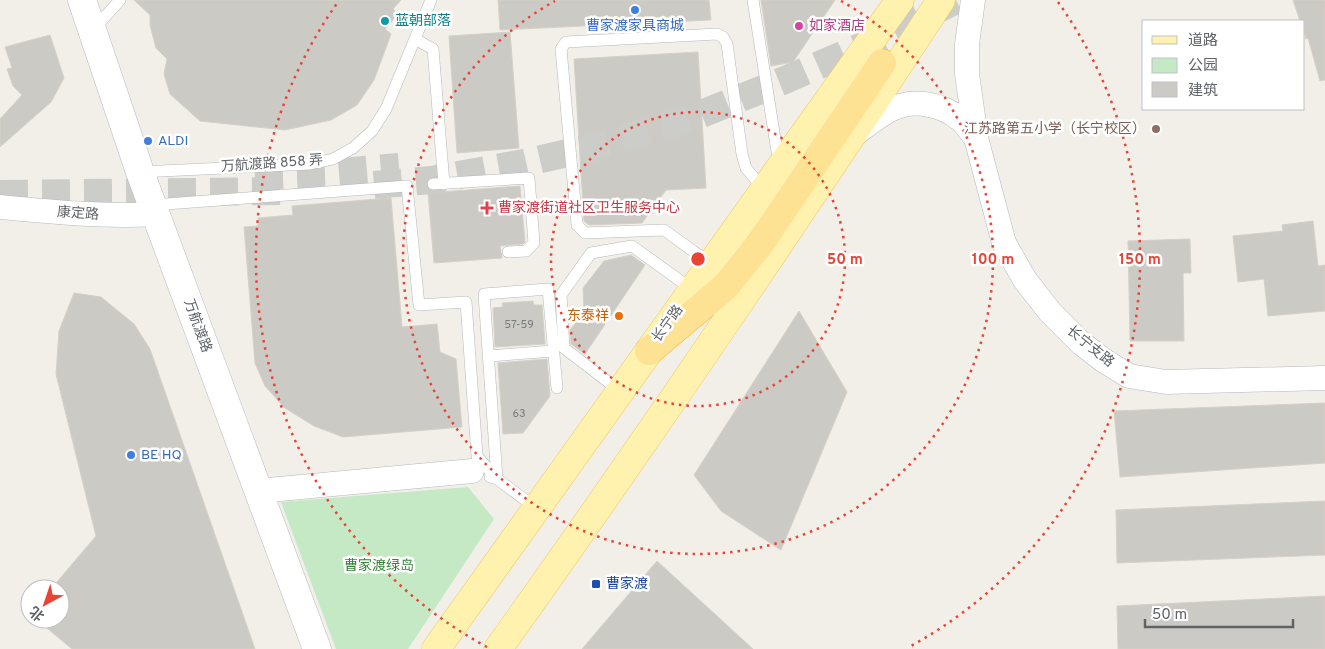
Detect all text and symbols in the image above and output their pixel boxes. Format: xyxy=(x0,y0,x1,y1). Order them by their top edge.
marker: 曹家渡家具商城 xyxy=(629,4,641,16)
place label: 蓝朝部落 xyxy=(395,13,451,30)
marker: 蓝朝部落 xyxy=(379,15,391,27)
place label: 曹家渡家具商城 xyxy=(586,17,684,35)
place label: 如家酒店 xyxy=(809,17,865,35)
marker: 如家酒店 xyxy=(793,20,805,32)
legend xyxy=(1142,20,1305,110)
text: 道路 xyxy=(1188,32,1218,51)
text: 公园 xyxy=(1188,57,1218,76)
text: 建筑 xyxy=(1188,82,1218,101)
place label: 江苏路第五小学（长宁校区） xyxy=(964,120,1146,138)
marker: 江苏路第五小学（长宁校区） xyxy=(1150,123,1162,135)
place label: ALDI xyxy=(158,133,189,150)
marker: ALDI xyxy=(142,135,154,147)
street label: 万航渡路 858 弄 xyxy=(220,152,324,176)
place label: 曹家渡街道社区卫生服务中心 xyxy=(498,199,680,217)
marker: 曹家渡街道社区卫生服务中心 xyxy=(480,201,494,215)
street label: 康定路 xyxy=(56,204,100,224)
centre of rings xyxy=(689,250,707,268)
text: 50 m xyxy=(827,251,863,270)
text: 100 m xyxy=(972,251,1014,270)
text: 150 m xyxy=(1119,251,1161,270)
street label: 万航渡路 xyxy=(179,297,215,355)
street label: 长宁路 xyxy=(648,301,687,346)
place label: 东泰祥 xyxy=(567,308,609,325)
marker: 东泰祥 xyxy=(613,310,625,322)
house number: 57-59 xyxy=(504,318,534,332)
street label: 长宁支路 xyxy=(1063,322,1118,371)
house number: 63 xyxy=(512,407,526,421)
place label: BE HQ xyxy=(141,447,182,464)
marker: BE HQ xyxy=(125,449,137,461)
park label: 曹家渡绿岛 xyxy=(344,557,414,575)
place label: 曹家渡 xyxy=(606,575,648,593)
marker: 曹家渡 xyxy=(590,578,602,590)
north arrow xyxy=(20,579,70,629)
scale bar xyxy=(1145,596,1292,628)
text: 北 xyxy=(27,602,48,624)
text: 50 m xyxy=(1152,606,1187,625)

